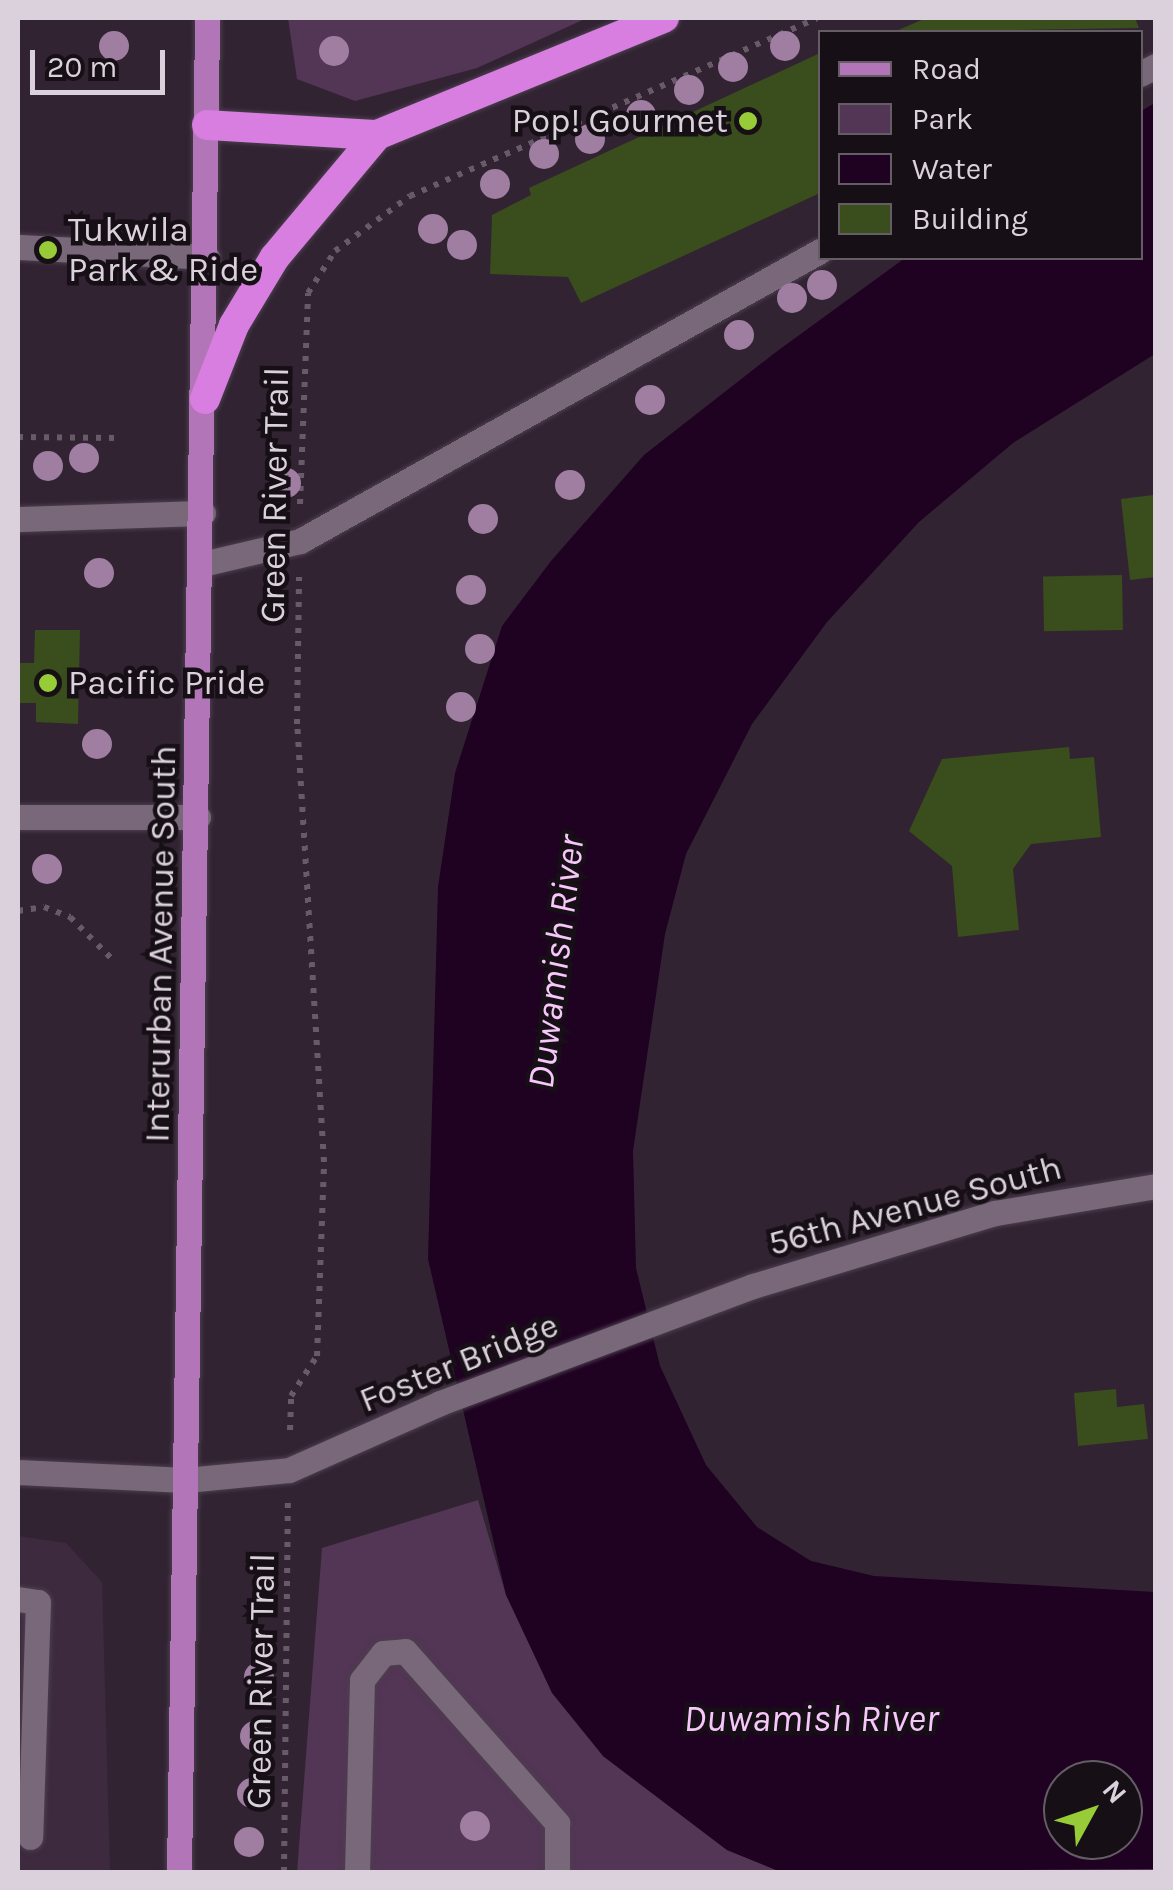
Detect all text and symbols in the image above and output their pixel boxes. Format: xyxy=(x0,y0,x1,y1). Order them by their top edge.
scale bar xyxy=(35,30,170,92)
legend xyxy=(818,30,1143,260)
text: 20 m xyxy=(47,49,117,85)
text: Road xyxy=(912,51,981,87)
place label: Pop! Gourmet xyxy=(512,100,728,142)
text: Park xyxy=(912,101,973,137)
marker: Pop! Gourmet xyxy=(737,110,759,132)
text: Water xyxy=(912,151,992,187)
text: Building xyxy=(912,201,1028,237)
place label: Tukwila Park & Ride xyxy=(68,209,258,291)
marker: Tukwila Park & Ride xyxy=(37,239,59,261)
street label: Green River Trail xyxy=(252,367,298,623)
place label: Pacific Pride xyxy=(68,662,265,704)
marker: Pacific Pride xyxy=(37,672,59,694)
street label: Interurban Avenue South xyxy=(137,745,185,1143)
water label: Duwamish River xyxy=(518,833,594,1091)
street label: 56th Avenue South xyxy=(764,1147,1066,1265)
street label: Foster Bridge xyxy=(354,1304,564,1422)
street label: Green River Trail xyxy=(238,1553,284,1809)
water label: Duwamish River xyxy=(683,1696,939,1742)
north arrow xyxy=(1043,1760,1143,1860)
text: N xyxy=(1096,1773,1134,1810)

